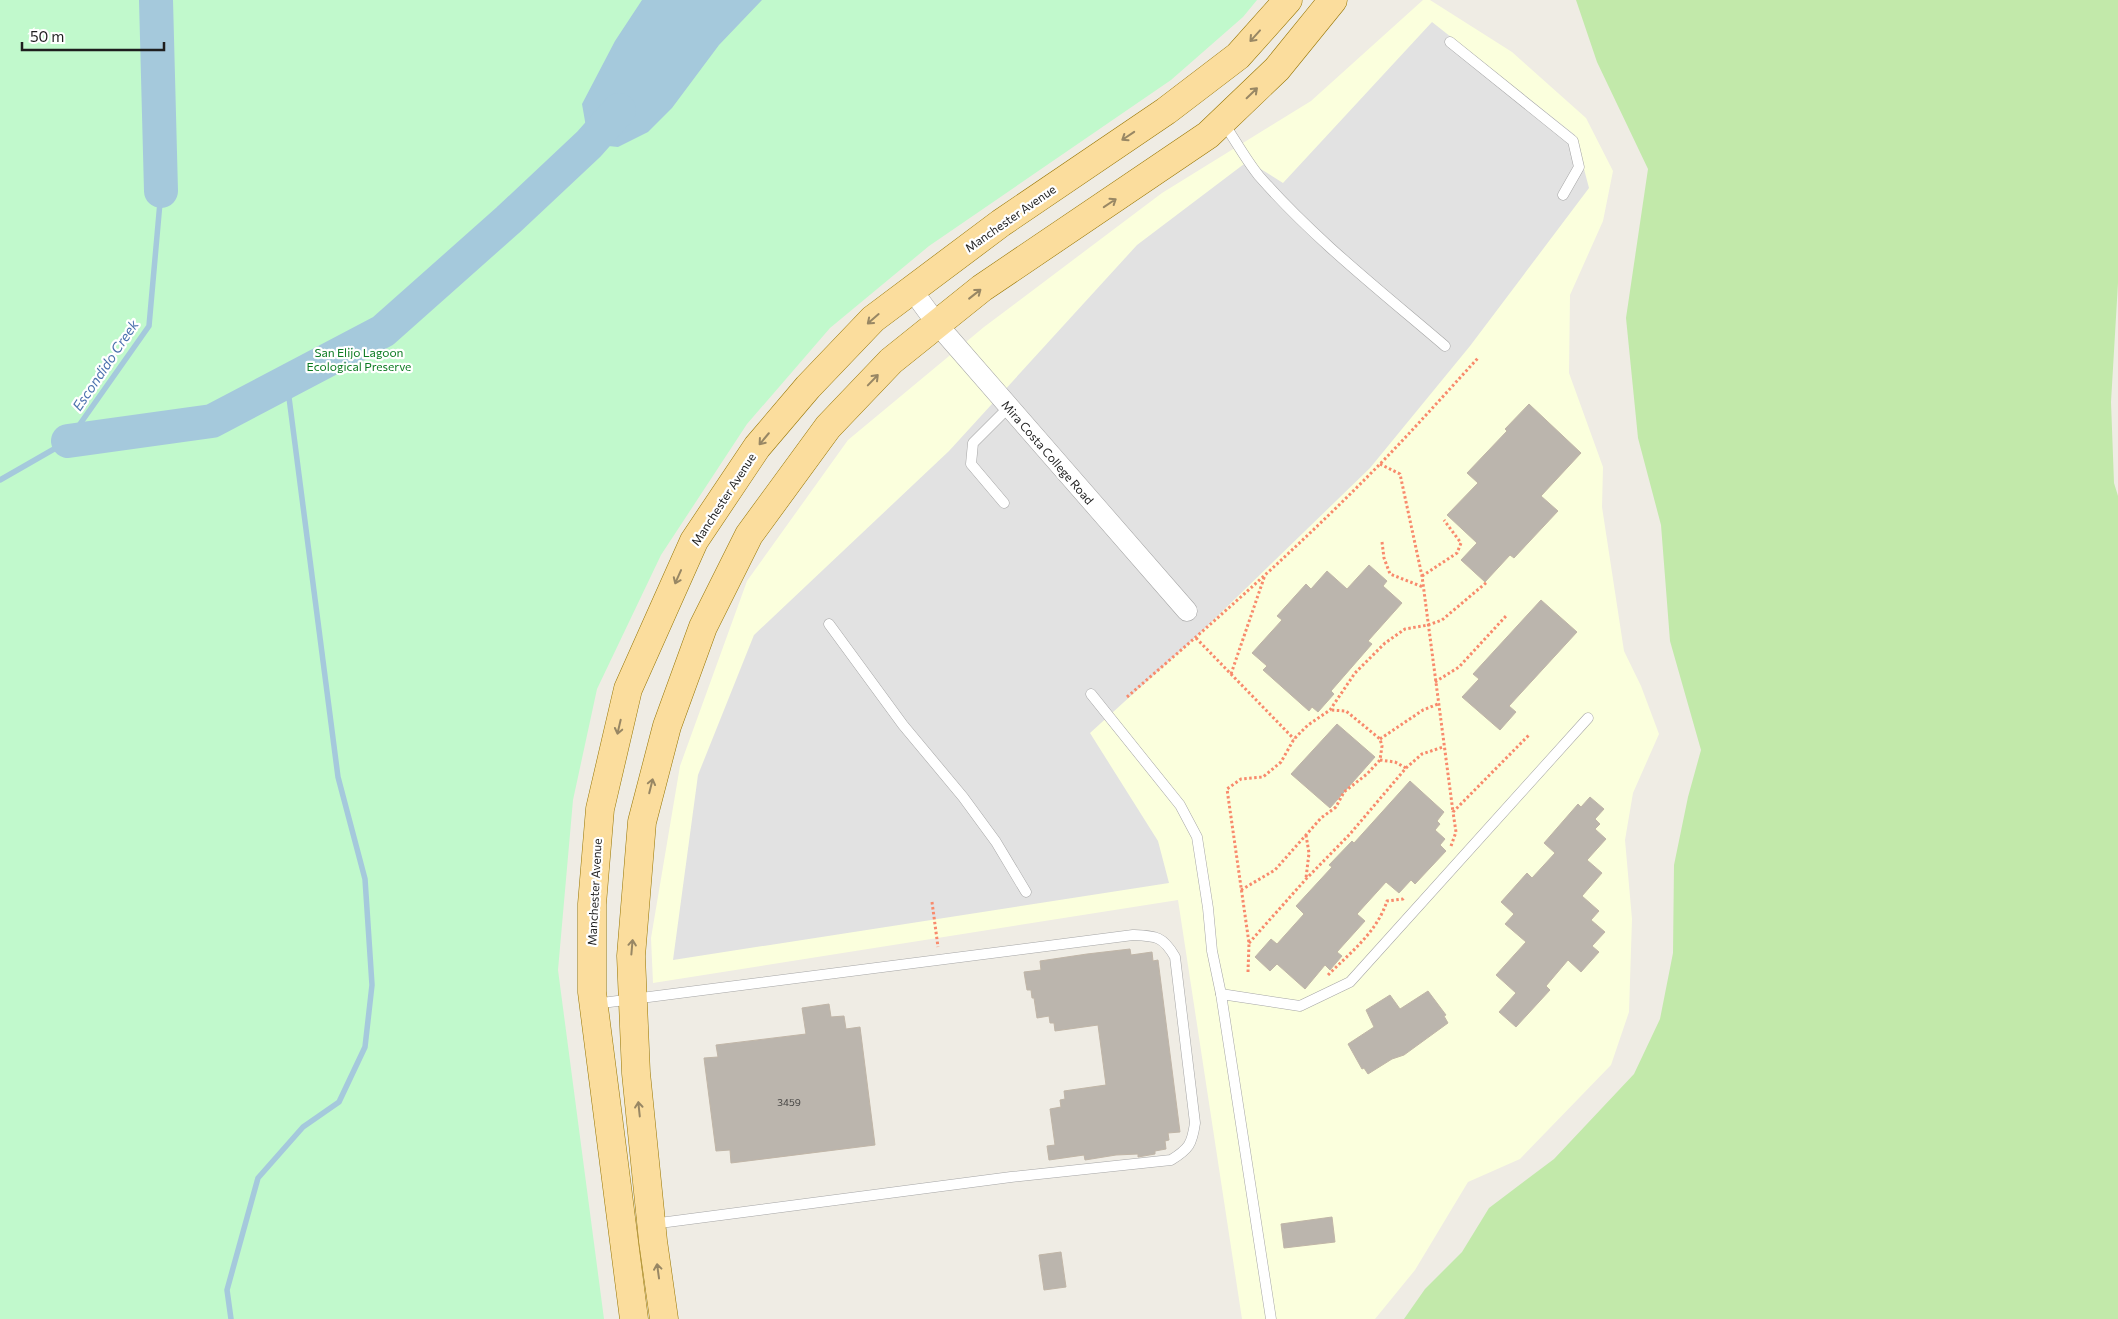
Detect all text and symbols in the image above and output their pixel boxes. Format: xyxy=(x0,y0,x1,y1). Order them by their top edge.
scale bar xyxy=(22,20,165,52)
text: 50 m xyxy=(30,27,64,45)
one-way arrow xyxy=(1250,30,1261,43)
one-way arrow xyxy=(1245,87,1258,99)
one-way arrow xyxy=(1121,131,1135,141)
street label: Manchester Avenue xyxy=(962,181,1058,255)
one-way arrow xyxy=(1102,197,1116,207)
one-way arrow xyxy=(968,289,982,299)
one-way arrow xyxy=(867,314,880,325)
water label: Escondido Creek xyxy=(68,316,142,414)
park label: San Elijo Lagoon Ecological Preserve xyxy=(307,345,411,373)
one-way arrow xyxy=(867,374,879,386)
street label: Mira Costa College Road xyxy=(999,397,1097,507)
one-way arrow xyxy=(759,433,770,446)
street label: Manchester Avenue xyxy=(688,450,758,548)
one-way arrow xyxy=(673,569,683,584)
one-way arrow xyxy=(614,719,623,735)
one-way arrow xyxy=(647,779,656,795)
street label: Manchester Avenue xyxy=(584,838,604,946)
one-way arrow xyxy=(627,939,637,955)
house number: 3459 xyxy=(777,1096,801,1108)
one-way arrow xyxy=(634,1102,644,1118)
one-way arrow xyxy=(652,1263,662,1279)

